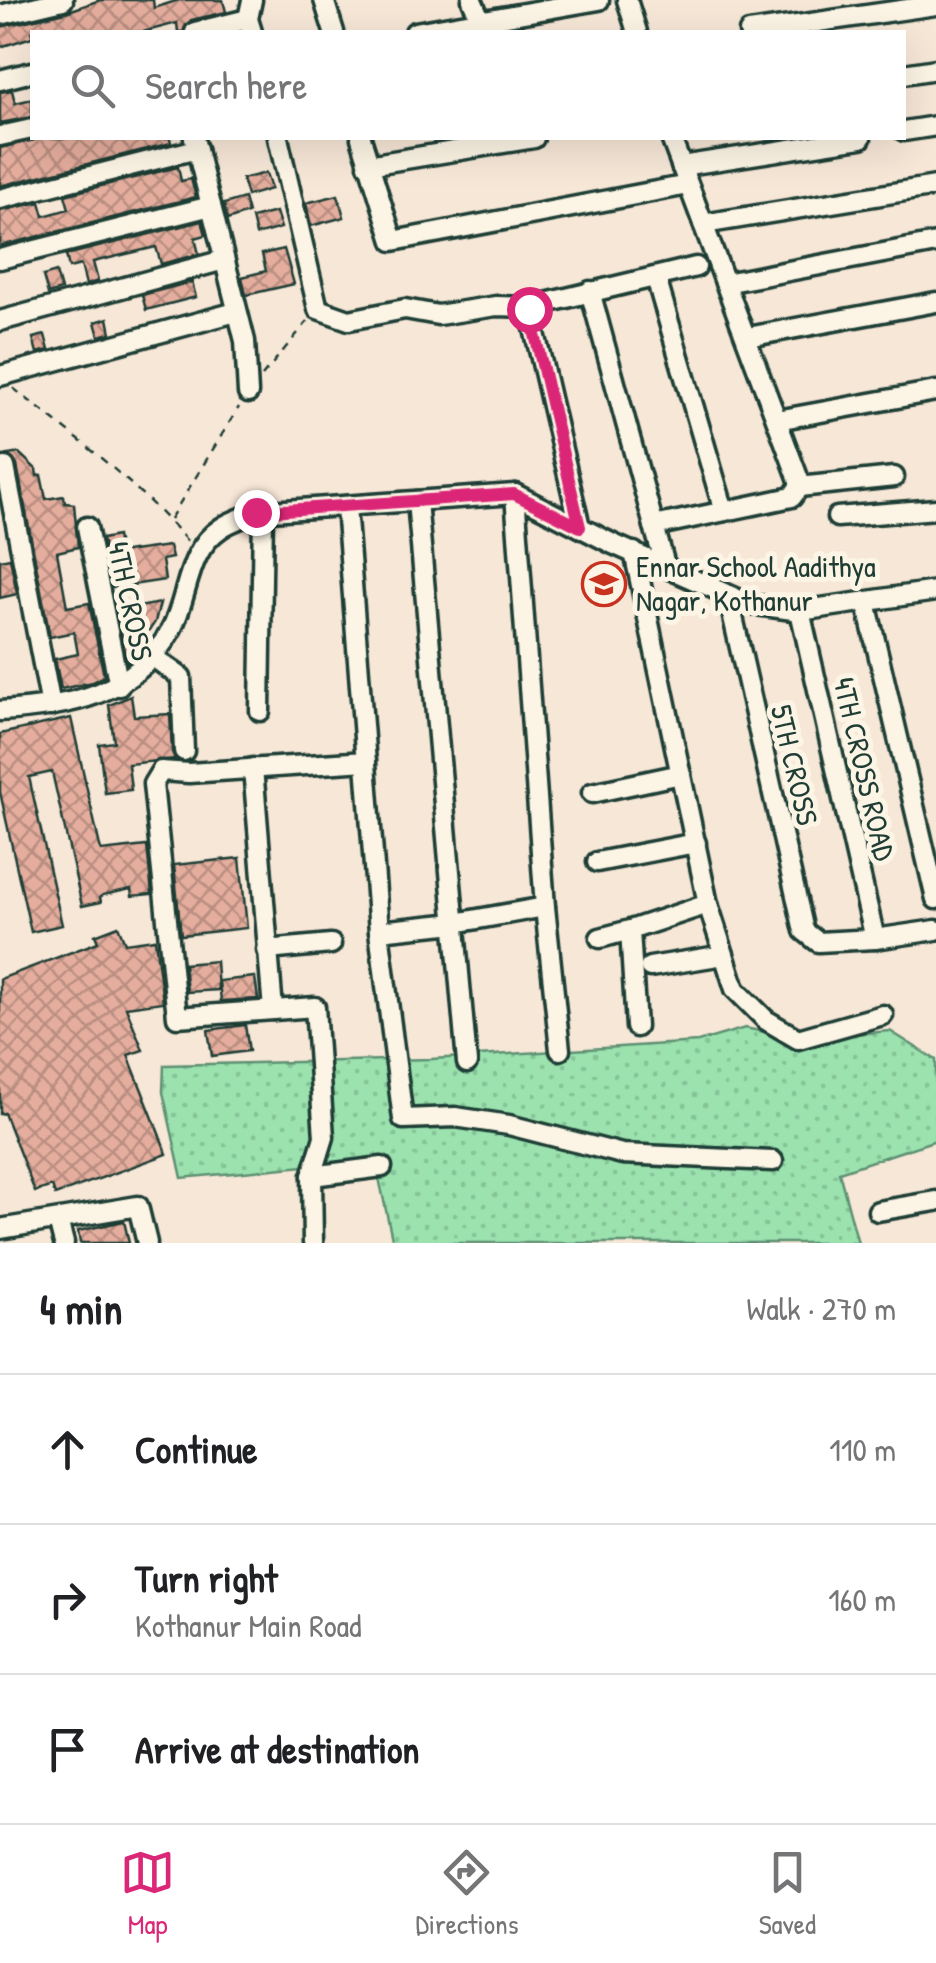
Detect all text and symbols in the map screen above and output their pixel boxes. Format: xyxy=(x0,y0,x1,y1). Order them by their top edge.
search box xyxy=(30,30,906,140)
icon: search xyxy=(65,58,120,113)
text: Search here xyxy=(145,59,307,111)
route start xyxy=(507,287,553,333)
route end xyxy=(234,490,280,536)
street label: 4TH CROSS xyxy=(99,538,163,664)
place label: Ennar School Aadithya Nagar, Kothanur xyxy=(636,546,876,620)
school or university icon: Ennar School Aadithya Nagar, Kothanur xyxy=(581,561,627,607)
street label: 4TH CROSS ROAD xyxy=(824,673,906,865)
street label: 5TH CROSS xyxy=(762,701,828,829)
text: 4 min xyxy=(40,1280,122,1337)
text: Walk · 270 m xyxy=(747,1287,896,1330)
icon: ahead xyxy=(40,1422,95,1477)
text: Continue xyxy=(135,1423,257,1475)
text: 110 m xyxy=(829,1428,896,1471)
text: Turn right xyxy=(135,1552,278,1604)
icon: right xyxy=(40,1572,95,1627)
text: 160 m xyxy=(828,1578,896,1621)
text: Kothanur Main Road xyxy=(135,1604,362,1647)
icon: arrive xyxy=(40,1722,95,1777)
text: Arrive at destination xyxy=(135,1723,419,1775)
tab: Map xyxy=(120,1845,175,1943)
tab: Directions xyxy=(415,1845,518,1943)
tab: Saved xyxy=(759,1845,816,1943)

